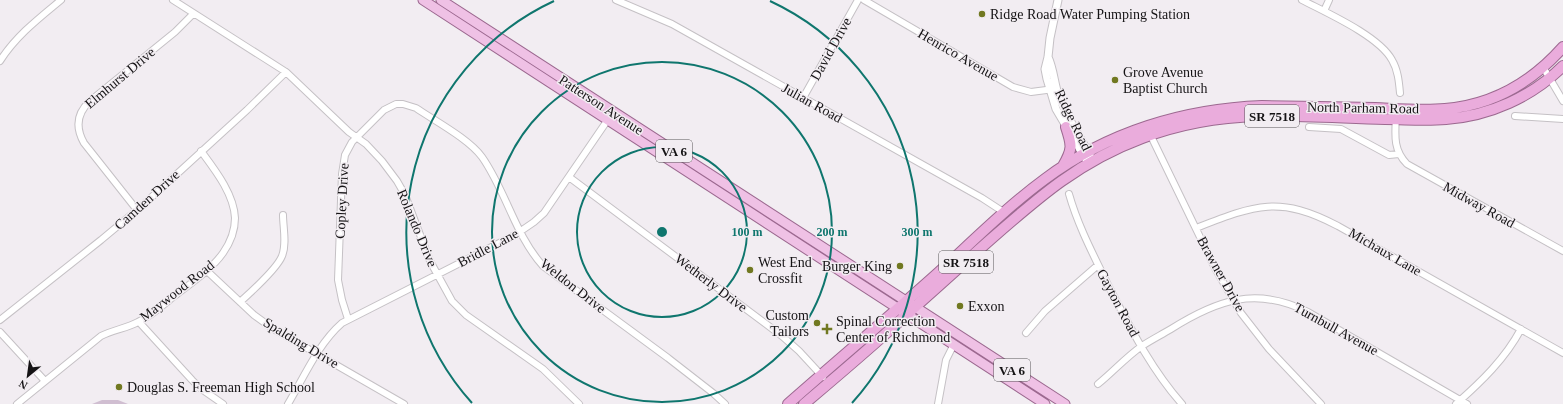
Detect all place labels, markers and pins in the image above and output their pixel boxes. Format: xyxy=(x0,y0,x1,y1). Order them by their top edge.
place label: Ridge Road Water Pumping Station xyxy=(990,7,1190,22)
marker: Ridge Road Water Pumping Station xyxy=(977,9,987,19)
place label: Grove Avenue Baptist Church xyxy=(1123,65,1207,96)
marker: Grove Avenue Baptist Church xyxy=(1110,75,1120,85)
centre of rings xyxy=(655,225,669,239)
place label: West End Crossfit xyxy=(758,255,812,286)
place label: Burger King xyxy=(822,259,892,274)
marker: Burger King xyxy=(895,261,905,271)
marker: West End Crossfit xyxy=(745,265,755,275)
place label: Exxon xyxy=(968,299,1005,314)
marker: Exxon xyxy=(955,301,965,311)
place label: Custom Tailors xyxy=(765,308,809,339)
place label: Spinal Correction Center of Richmond xyxy=(836,314,950,345)
marker: Custom Tailors xyxy=(812,318,822,328)
marker: Spinal Correction Center of Richmond xyxy=(821,323,833,335)
place label: Douglas S. Freeman High School xyxy=(127,380,315,395)
marker: Douglas S. Freeman High School xyxy=(114,382,124,392)

